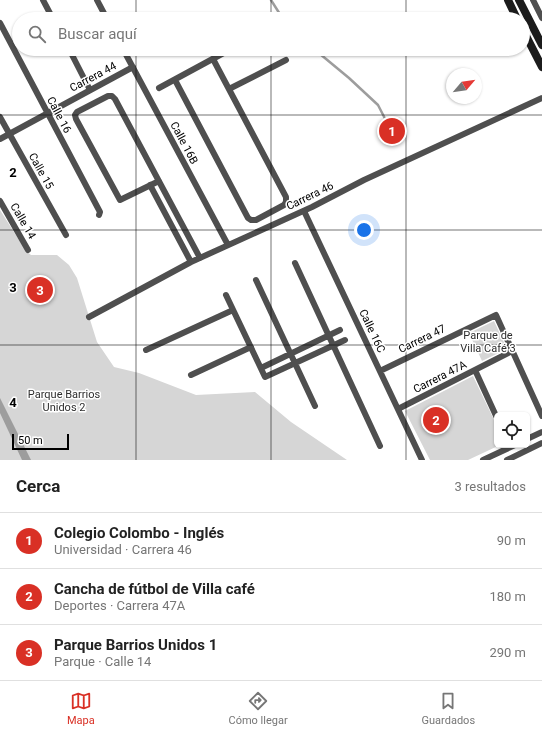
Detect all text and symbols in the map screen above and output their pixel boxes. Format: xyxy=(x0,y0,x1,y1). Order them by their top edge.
search box xyxy=(12,12,530,56)
icon: search xyxy=(26,23,48,45)
text: Buscar aquí xyxy=(58,25,137,43)
street label: Carrera 44 xyxy=(67,59,119,95)
north arrow xyxy=(446,68,482,104)
street label: Calle 16 xyxy=(44,95,74,135)
pin: 1 xyxy=(379,116,405,146)
street label: Calle 16B xyxy=(167,120,201,167)
street label: Calle 15 xyxy=(26,151,56,191)
text: 2 xyxy=(9,165,17,180)
street label: Carrera 46 xyxy=(284,179,336,213)
street label: Calle 14 xyxy=(8,201,38,241)
your location xyxy=(354,220,374,240)
pin: 3 xyxy=(27,275,53,305)
text: 3 xyxy=(9,280,17,295)
street label: Calle 16C xyxy=(356,307,388,355)
street label: Carrera 47 xyxy=(396,322,448,356)
park label: Parque de Villa Café 3 xyxy=(460,329,516,355)
street label: Carrera 47A xyxy=(411,358,470,396)
park label: Parque Barrios Unidos 2 xyxy=(28,388,100,414)
text: 4 xyxy=(9,395,17,410)
pin: 2 xyxy=(423,405,449,435)
map controls xyxy=(494,412,530,448)
button: locate xyxy=(494,412,530,448)
scale bar xyxy=(12,432,69,451)
text: 50 m xyxy=(18,434,43,447)
text: Cerca xyxy=(16,476,60,496)
text: 3 resultados xyxy=(454,479,526,494)
text: Colegio Colombo - Inglés xyxy=(54,524,224,542)
text: 1 xyxy=(25,533,33,548)
text: 90 m xyxy=(497,533,526,548)
text: Universidad · Carrera 46 xyxy=(54,542,192,557)
text: Cancha de fútbol de Villa café xyxy=(54,580,255,598)
text: 2 xyxy=(25,589,33,604)
text: 180 m xyxy=(489,589,526,604)
text: Deportes · Carrera 47A xyxy=(54,598,185,613)
text: Parque Barrios Unidos 1 xyxy=(54,636,217,654)
text: 3 xyxy=(25,645,33,660)
text: 290 m xyxy=(489,645,526,660)
text: Parque · Calle 14 xyxy=(54,654,151,669)
tab: Mapa xyxy=(67,690,95,727)
tab: Cómo llegar xyxy=(229,690,288,727)
tab: Guardados xyxy=(422,690,475,727)

